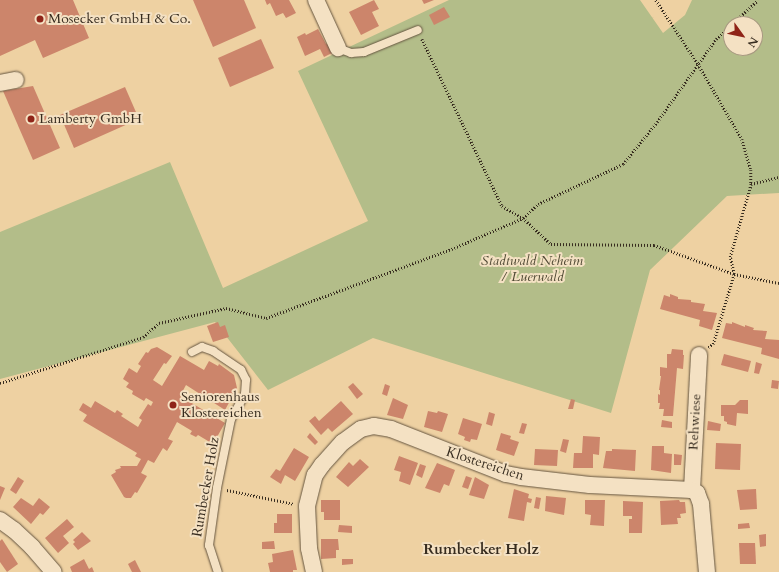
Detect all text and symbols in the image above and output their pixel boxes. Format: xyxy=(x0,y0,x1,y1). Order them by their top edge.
place label: Mosecker GmbH & Co. xyxy=(48,11,191,27)
marker: Mosecker GmbH & Co. xyxy=(35,14,45,24)
north arrow xyxy=(723,16,763,56)
text: N xyxy=(744,34,762,50)
place label: Lamberty GmbH xyxy=(39,111,142,127)
marker: Lamberty GmbH xyxy=(26,114,36,124)
park label: Stadtwald Neheim / Luerwald xyxy=(481,253,583,286)
place label: Seniorenhaus Klostereichen xyxy=(181,389,262,422)
street label: Rehwiese xyxy=(685,393,705,451)
marker: Seniorenhaus Klostereichen xyxy=(168,400,178,410)
street label: Rumbecker Holz xyxy=(189,436,223,538)
street label: Klostereichen xyxy=(444,444,526,484)
district label: Rumbecker Holz xyxy=(423,541,539,559)

